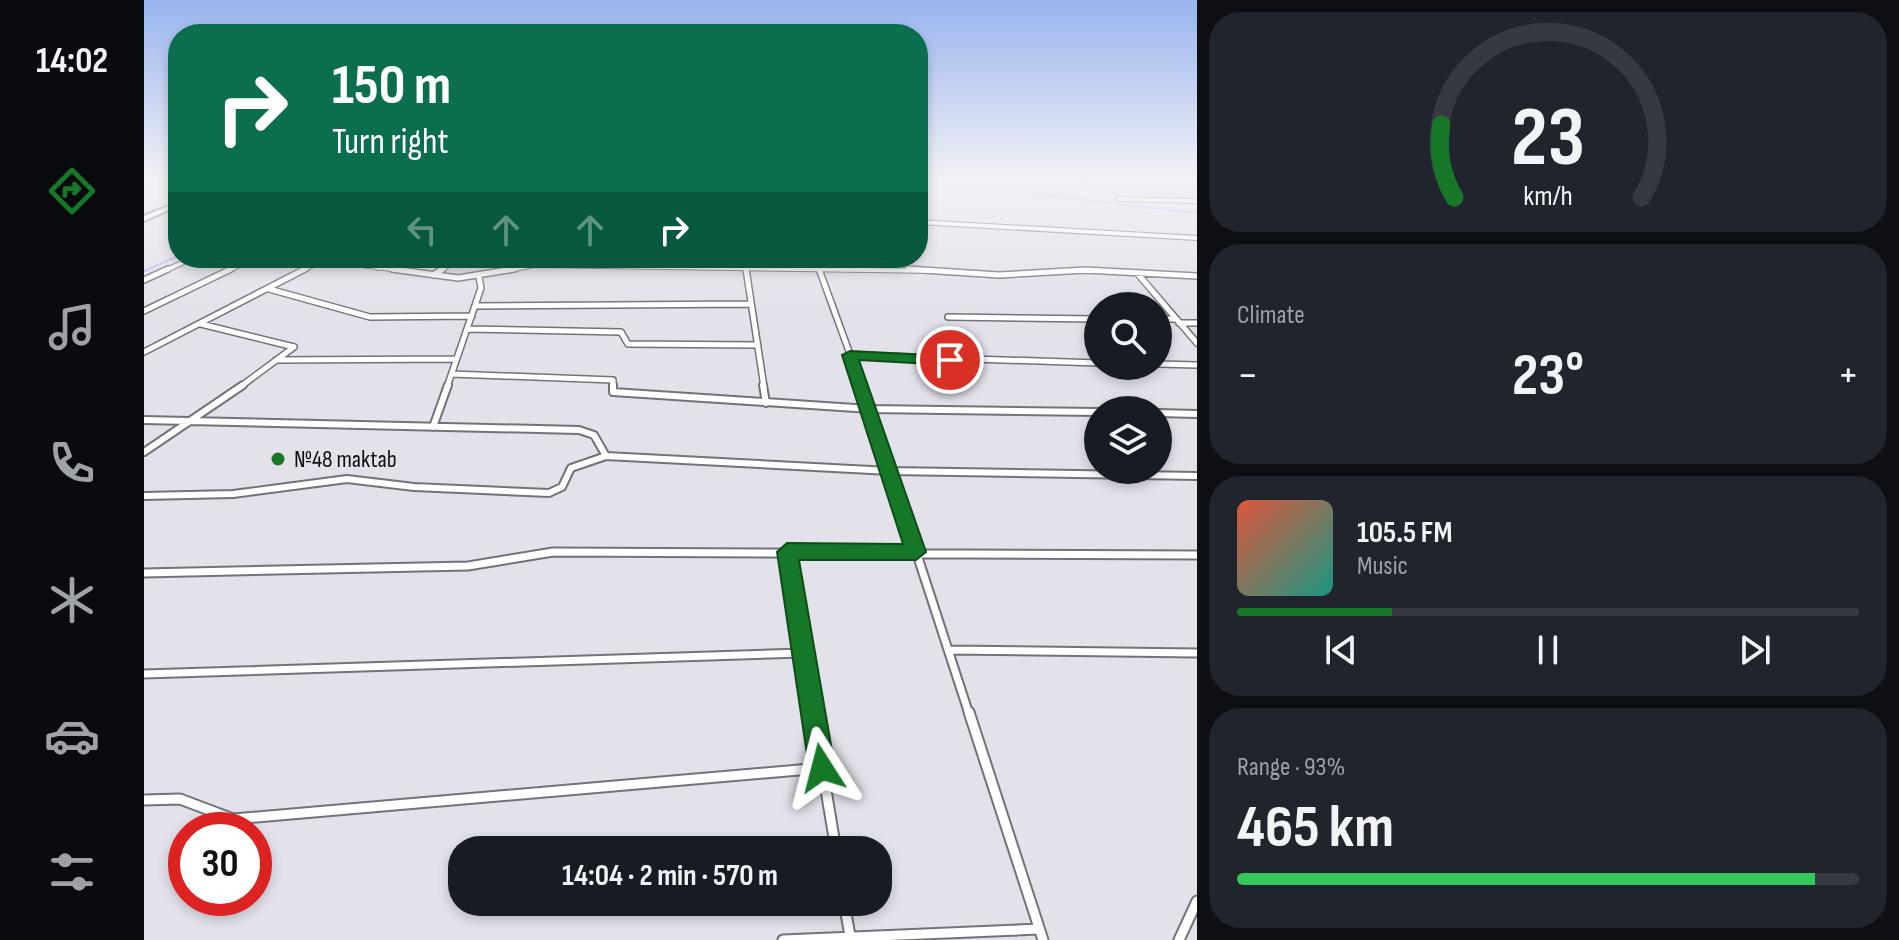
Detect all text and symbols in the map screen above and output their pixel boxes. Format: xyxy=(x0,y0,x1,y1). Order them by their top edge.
text: 14:02 xyxy=(36,40,108,83)
text: 150 m xyxy=(332,53,451,120)
icon: right xyxy=(200,56,304,160)
text: 23 xyxy=(1511,89,1585,189)
text: Turn right xyxy=(332,121,449,164)
icon: directions xyxy=(44,163,100,219)
text: km/h xyxy=(1523,179,1573,214)
icon: left xyxy=(400,208,444,252)
icon: ahead xyxy=(484,208,528,252)
icon: ahead xyxy=(568,208,612,252)
icon: right xyxy=(652,208,696,252)
map controls xyxy=(1084,292,1172,484)
button: search xyxy=(1084,292,1172,380)
icon: music xyxy=(44,299,100,355)
text: Climate xyxy=(1237,300,1305,331)
pin xyxy=(916,326,984,394)
icon: arrive xyxy=(928,338,972,382)
text: 23° xyxy=(1512,340,1584,412)
text: − xyxy=(1237,349,1259,402)
text: + xyxy=(1837,349,1859,402)
button: layers xyxy=(1084,396,1172,484)
icon: phone xyxy=(44,435,100,491)
place label: №48 maktab xyxy=(294,445,397,474)
marker: №48 maktab xyxy=(269,450,287,468)
text: 105.5 FM xyxy=(1357,515,1452,551)
text: Music xyxy=(1357,551,1408,582)
icon: climate xyxy=(44,572,100,628)
icon: previous xyxy=(1319,628,1363,672)
icon: pause xyxy=(1526,628,1570,672)
icon: next xyxy=(1733,628,1777,672)
icon: car xyxy=(44,708,100,764)
position arrow xyxy=(780,726,864,810)
text: Range · 93% xyxy=(1237,752,1345,783)
text: 465 km xyxy=(1237,792,1394,864)
speed limit sign: 30 xyxy=(168,812,272,916)
icon: filters xyxy=(44,844,100,900)
text: 14:04 · 2 min · 570 m xyxy=(562,858,778,894)

